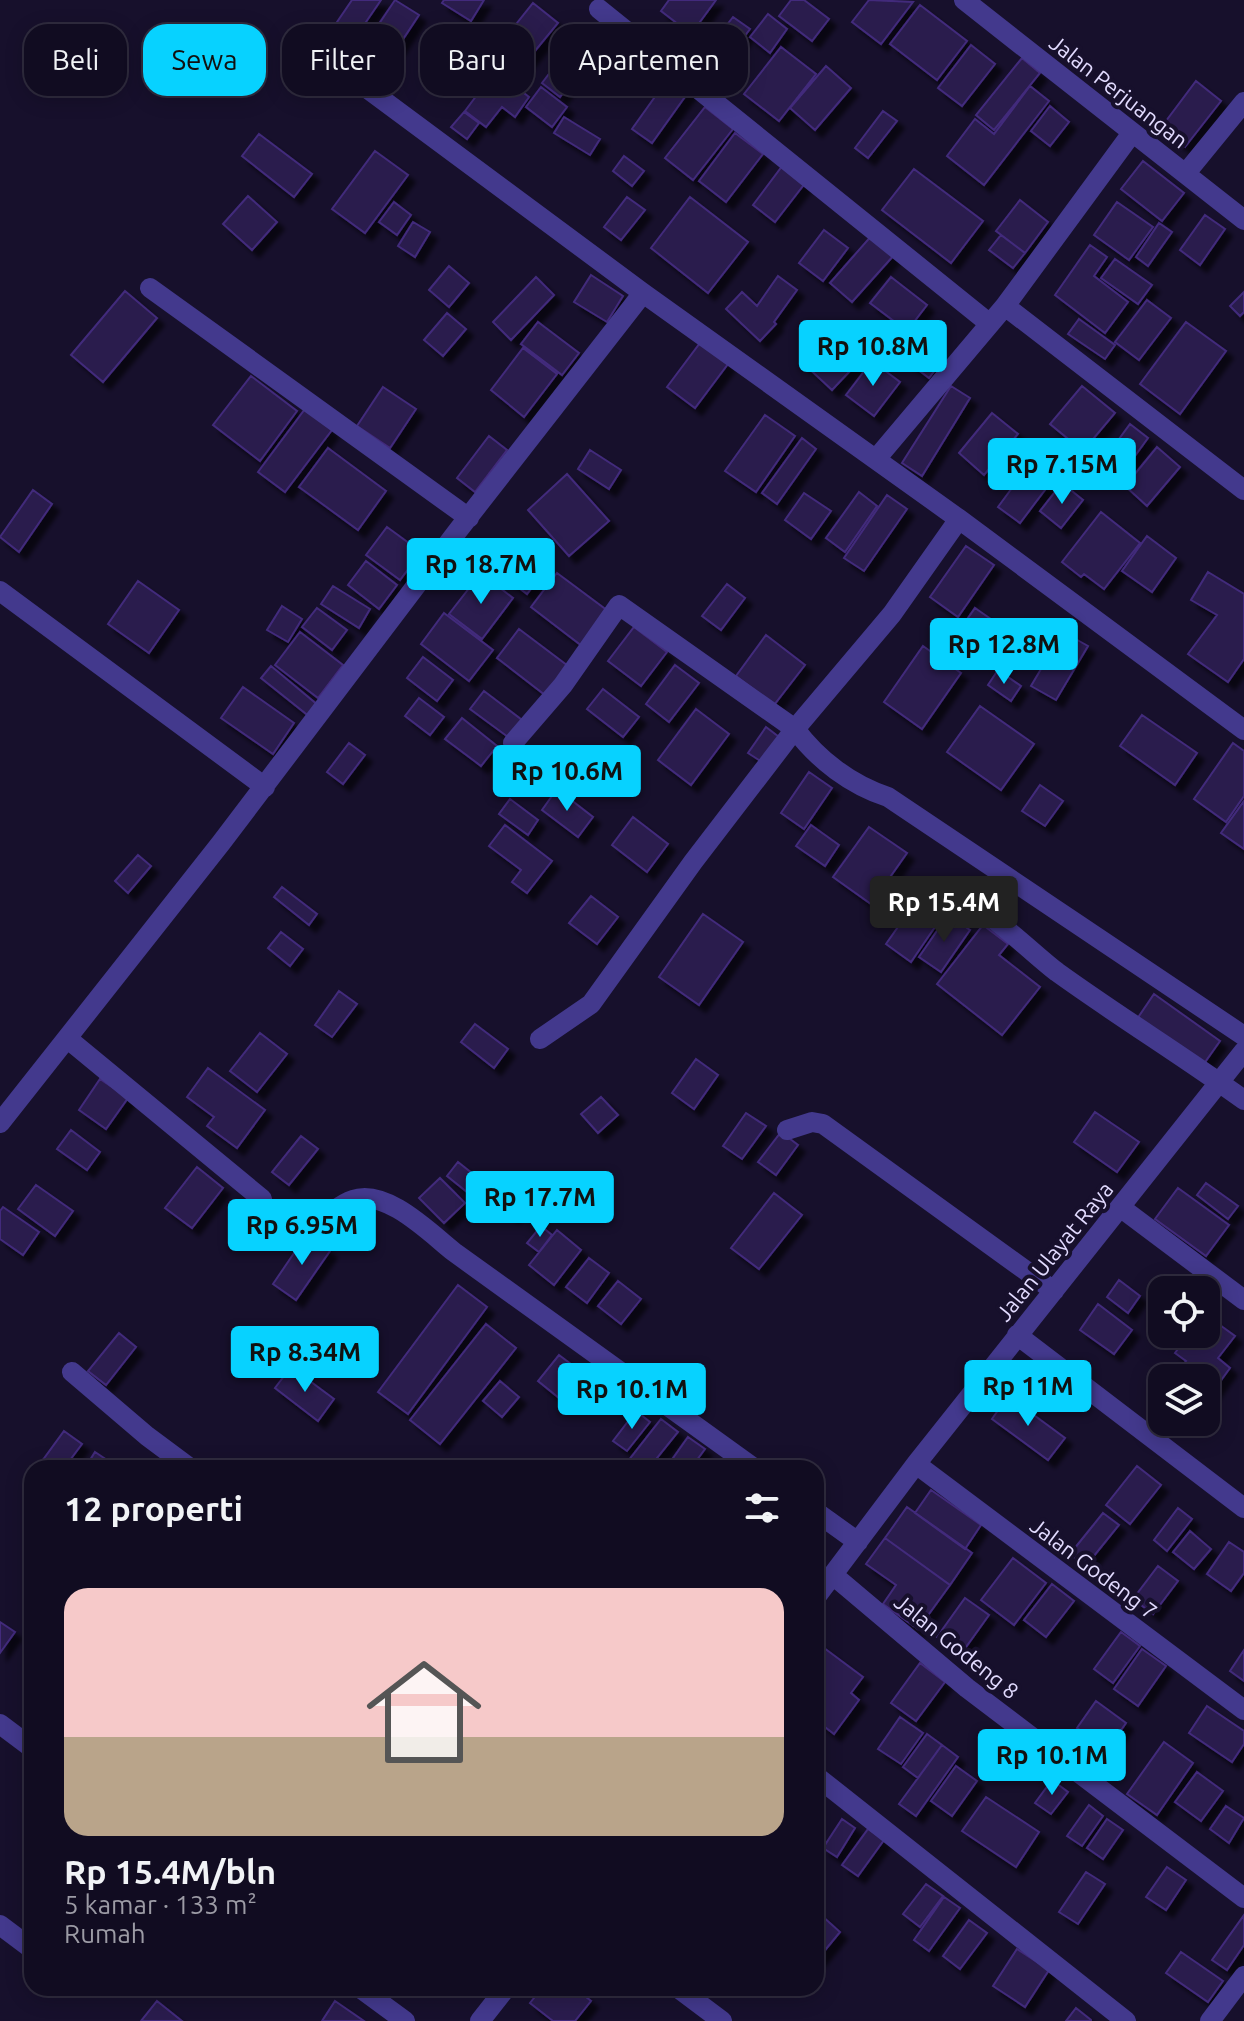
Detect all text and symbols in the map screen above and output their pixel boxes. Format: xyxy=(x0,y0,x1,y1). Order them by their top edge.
chip: Beli xyxy=(24,24,127,96)
chip: Sewa xyxy=(143,24,266,96)
chip: Filter xyxy=(282,24,404,96)
chip: Baru xyxy=(420,24,534,96)
chip: Apartemen xyxy=(550,24,748,96)
street label: Jalan Perjuangan xyxy=(1045,29,1193,153)
pin: Rp 10.8M xyxy=(790,320,956,388)
text: Rp 10.8M xyxy=(817,331,929,360)
pin: Rp 7.15M xyxy=(979,438,1145,506)
text: Rp 7.15M xyxy=(1006,449,1118,478)
pin: Rp 18.7M xyxy=(398,538,564,606)
text: Rp 18.7M xyxy=(425,549,537,578)
pin: Rp 12.8M xyxy=(921,618,1087,686)
text: Rp 12.8M xyxy=(948,629,1060,658)
pin: Rp 10.6M xyxy=(484,745,650,813)
text: Rp 10.6M xyxy=(511,756,623,785)
pin: Rp 15.4M xyxy=(861,876,1027,944)
text: Rp 15.4M xyxy=(888,887,1000,916)
pin: Rp 17.7M xyxy=(457,1171,623,1239)
street label: Jalan Ulayat Raya xyxy=(990,1177,1118,1325)
text: Rp 17.7M xyxy=(484,1182,596,1211)
pin: Rp 6.95M xyxy=(219,1199,385,1267)
text: Rp 6.95M xyxy=(246,1210,358,1239)
map controls xyxy=(1148,1276,1220,1436)
button: locate xyxy=(1148,1276,1220,1348)
pin: Rp 8.34M xyxy=(222,1326,388,1394)
text: Rp 8.34M xyxy=(249,1337,361,1366)
pin: Rp 11M xyxy=(963,1360,1093,1428)
pin: Rp 10.1M xyxy=(549,1363,715,1431)
button: layers xyxy=(1148,1364,1220,1436)
text: Rp 11M xyxy=(982,1371,1074,1400)
text: Rp 10.1M xyxy=(576,1374,688,1403)
icon: filters xyxy=(740,1486,784,1530)
text: 12 properti xyxy=(64,1489,243,1527)
street label: Jalan Godeng 7 xyxy=(1026,1512,1162,1624)
street label: Jalan Godeng 8 xyxy=(890,1588,1024,1704)
icon: home xyxy=(352,1640,496,1784)
pin: Rp 10.1M xyxy=(969,1729,1135,1797)
text: Rp 10.1M xyxy=(996,1740,1108,1769)
text: Rp 15.4M/bln xyxy=(64,1852,276,1890)
text: 5 kamar · 133 m² xyxy=(64,1890,257,1919)
text: Rumah xyxy=(64,1919,146,1948)

